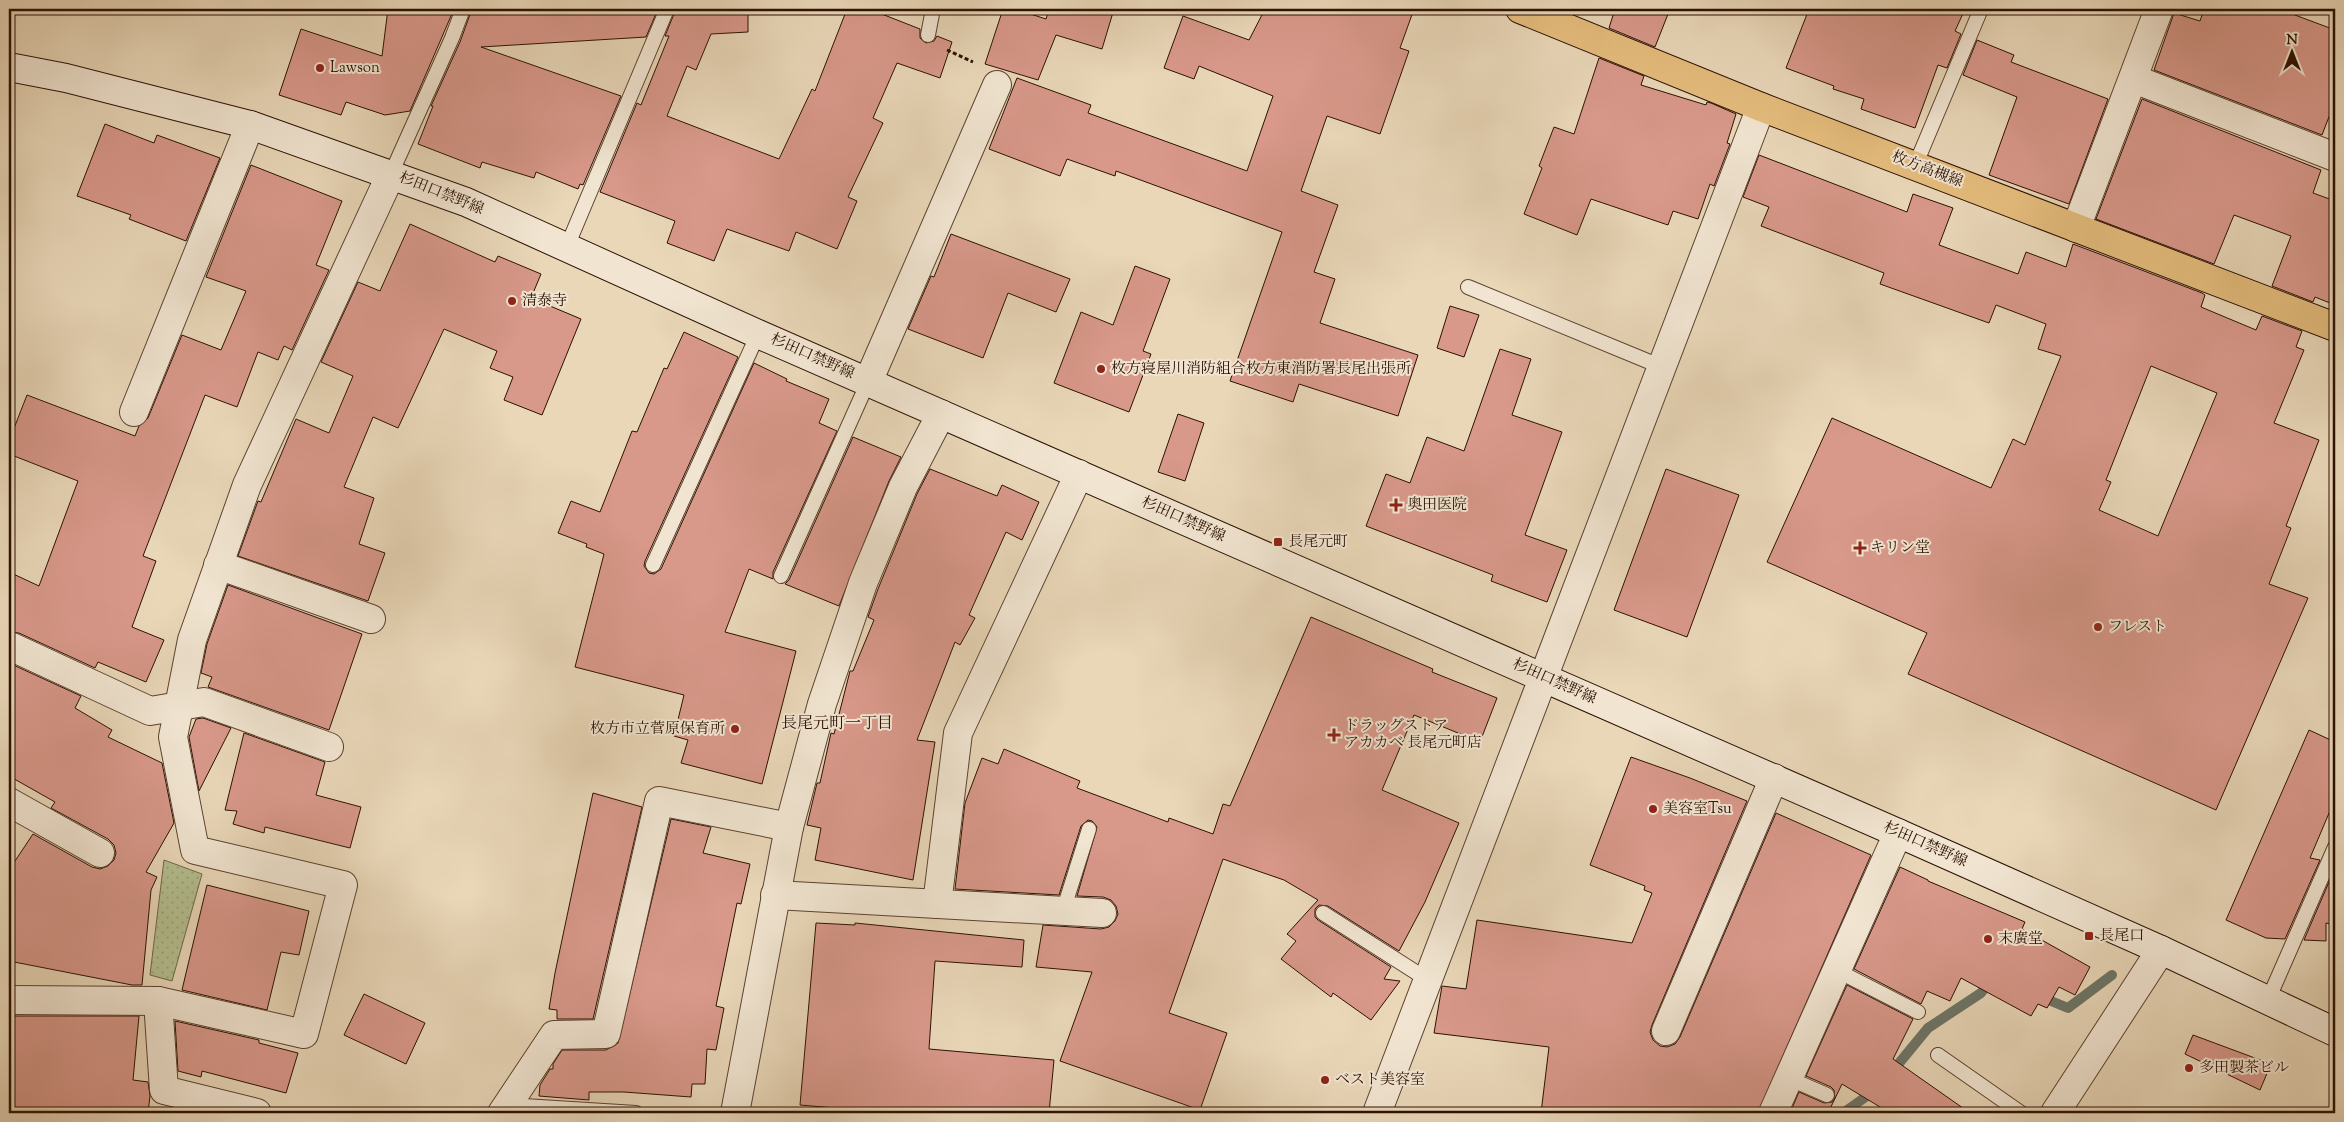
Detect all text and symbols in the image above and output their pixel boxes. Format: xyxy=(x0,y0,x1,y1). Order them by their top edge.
north arrow xyxy=(2266,28,2316,78)
text: N xyxy=(2286,31,2298,51)
place label: Lawson xyxy=(330,58,380,79)
marker: Lawson xyxy=(314,62,326,74)
street label: 枚方高槻線 xyxy=(1888,147,1966,193)
street label: 杉田口禁野線 xyxy=(395,167,487,221)
place label: 清泰寺 xyxy=(522,291,567,312)
marker: 清泰寺 xyxy=(506,295,518,307)
street label: 杉田口禁野線 xyxy=(767,329,857,385)
place label: 枚方寝屋川消防組合枚方東消防署長尾出張所 xyxy=(1111,359,1411,380)
marker: 枚方寝屋川消防組合枚方東消防署長尾出張所 xyxy=(1095,363,1107,375)
street label: 杉田口禁野線 xyxy=(1138,492,1228,548)
place label: 奥田医院 xyxy=(1407,495,1467,516)
marker: 奥田医院 xyxy=(1389,498,1403,512)
place label: 長尾元町 xyxy=(1288,532,1348,553)
marker: 長尾元町 xyxy=(1272,536,1284,548)
place label: キリン堂 xyxy=(1870,538,1930,559)
marker: キリン堂 xyxy=(1854,542,1866,554)
place label: フレスト xyxy=(2108,617,2167,638)
marker: フレスト xyxy=(2092,621,2104,633)
street label: 杉田口禁野線 xyxy=(1509,654,1599,710)
district label: 長尾元町一丁目 xyxy=(781,713,893,736)
place label: ドラッグストア アカカベ 長尾元町店 xyxy=(1344,716,1482,754)
place label: 枚方市立菅原保育所 xyxy=(590,719,725,740)
marker: 枚方市立菅原保育所 xyxy=(729,723,741,735)
marker: ドラッグストア アカカベ 長尾元町店 xyxy=(1328,729,1340,741)
place label: 美容室Tsu xyxy=(1663,799,1732,820)
marker: 美容室Tsu xyxy=(1647,803,1659,815)
street label: 杉田口禁野線 xyxy=(1880,817,1970,873)
place label: 長尾口 xyxy=(2099,926,2144,947)
place label: 末廣堂 xyxy=(1998,929,2043,950)
marker: 長尾口 xyxy=(2083,930,2095,942)
marker: 末廣堂 xyxy=(1982,933,1994,945)
place label: 多田製茶ビル xyxy=(2199,1058,2289,1079)
marker: 多田製茶ビル xyxy=(2183,1062,2195,1074)
place label: ベスト美容室 xyxy=(1335,1070,1425,1091)
marker: ベスト美容室 xyxy=(1319,1074,1331,1086)

